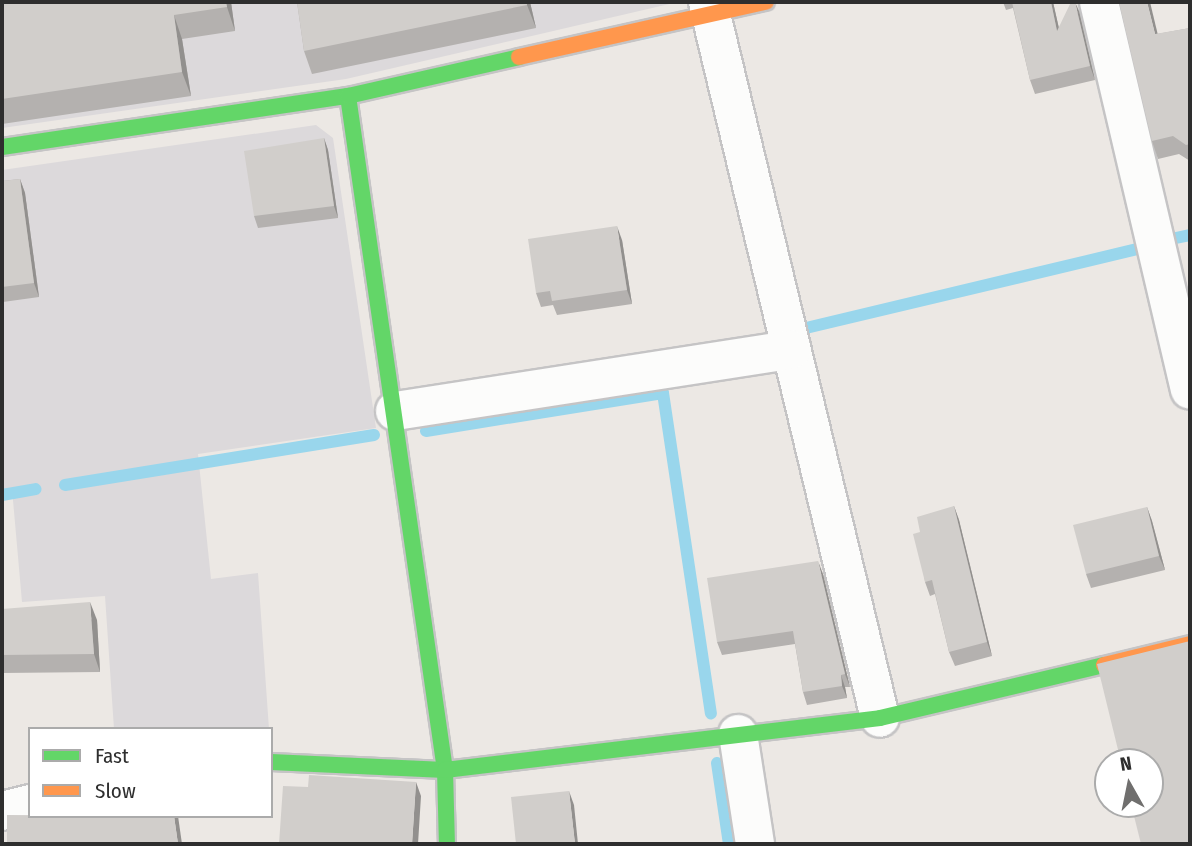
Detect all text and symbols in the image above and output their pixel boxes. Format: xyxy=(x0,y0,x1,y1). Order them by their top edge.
legend xyxy=(28,727,273,818)
text: Fast xyxy=(95,743,129,769)
north arrow xyxy=(1094,748,1164,818)
text: N xyxy=(1119,751,1133,776)
text: Slow xyxy=(95,778,136,804)

